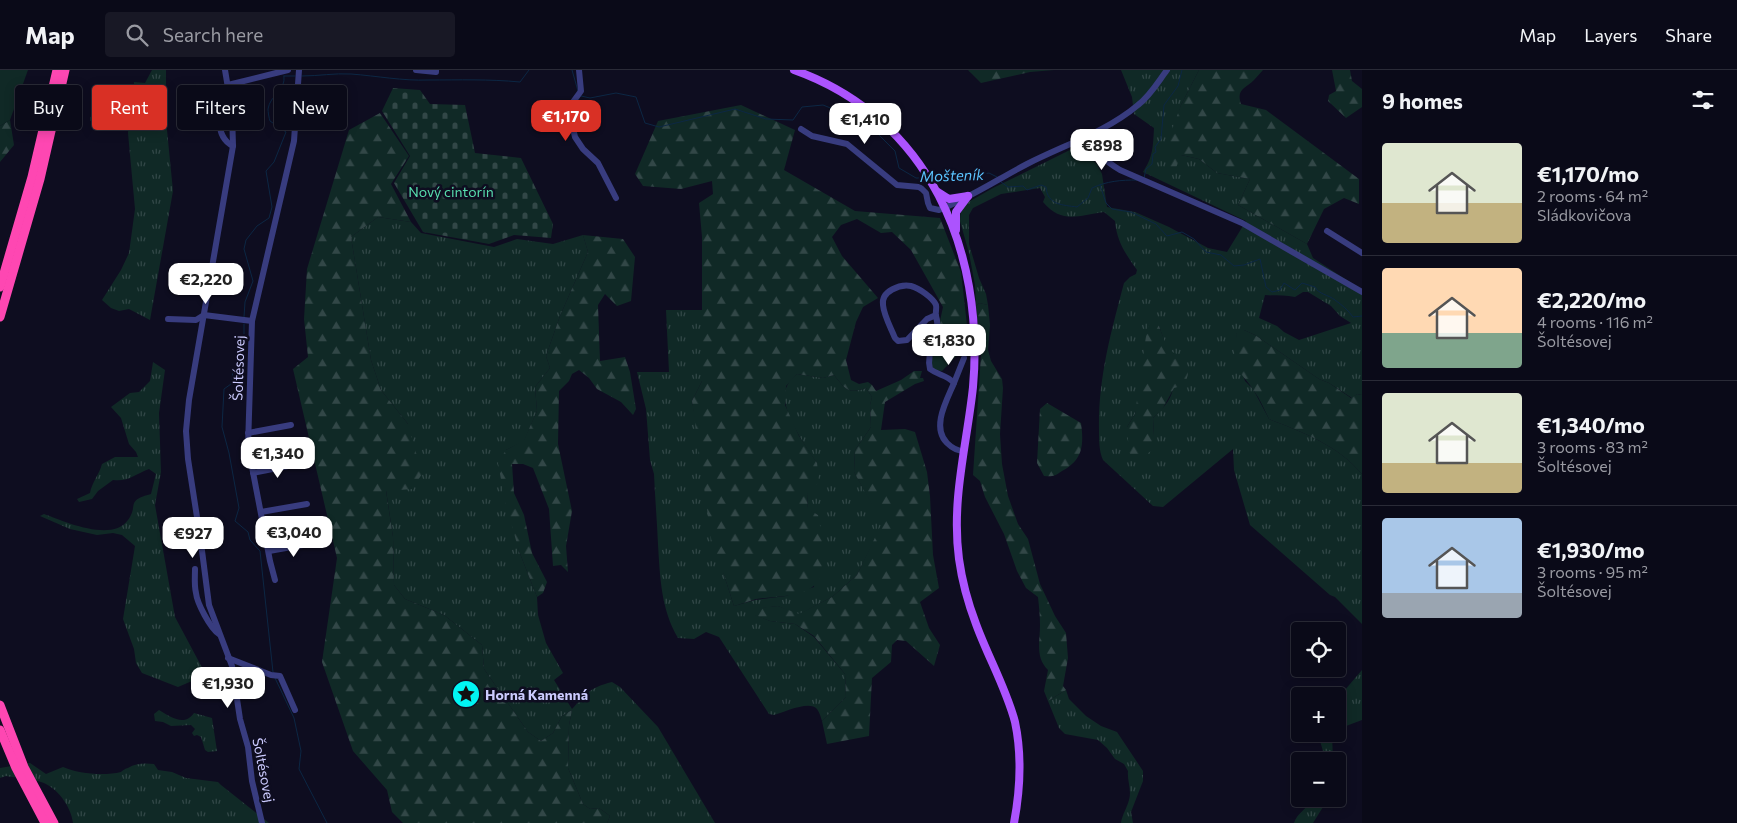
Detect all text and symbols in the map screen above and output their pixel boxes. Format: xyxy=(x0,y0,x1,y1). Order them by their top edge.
search box xyxy=(105,12,455,57)
text: Map xyxy=(25,20,75,49)
icon: search xyxy=(123,21,151,49)
text: Search here xyxy=(163,23,263,46)
text: Map xyxy=(1519,24,1556,46)
text: Layers xyxy=(1584,24,1637,46)
text: Share xyxy=(1665,24,1712,46)
chip: Buy xyxy=(15,85,82,130)
chip: Rent xyxy=(92,85,167,130)
chip: Filters xyxy=(177,85,264,130)
chip: New xyxy=(274,85,347,130)
icon: filters xyxy=(1689,86,1717,114)
text: 9 homes xyxy=(1382,88,1463,113)
pin: €1,170 xyxy=(525,100,607,142)
pin: €1,410 xyxy=(824,102,906,145)
text: €1,170 xyxy=(542,106,590,125)
text: €1,410 xyxy=(840,109,890,128)
pin: €898 xyxy=(1072,128,1132,171)
text: €898 xyxy=(1082,135,1122,154)
text: €1,170/mo xyxy=(1537,161,1639,186)
icon: home xyxy=(1422,163,1482,223)
water label: Mošteník xyxy=(919,165,985,185)
park label: Nový cintorín xyxy=(408,183,494,200)
text: 2 rooms · 64 m² xyxy=(1537,186,1648,205)
text: Sládkovičova xyxy=(1537,205,1632,224)
pin: €2,220 xyxy=(165,262,247,305)
text: €2,220 xyxy=(179,269,233,288)
text: €2,220/mo xyxy=(1537,287,1646,312)
icon: home xyxy=(1422,288,1482,348)
text: 4 rooms · 116 m² xyxy=(1537,312,1653,331)
pin: €1,830 xyxy=(908,324,990,366)
text: €1,830 xyxy=(923,330,975,349)
text: Šoltésovej xyxy=(1537,331,1612,350)
street label: Šoltésovej xyxy=(228,335,248,401)
text: €1,340/mo xyxy=(1537,412,1645,437)
icon: home xyxy=(1422,413,1482,473)
pin: €1,340 xyxy=(237,436,319,479)
text: 3 rooms · 83 m² xyxy=(1537,437,1648,456)
text: €1,340 xyxy=(252,443,304,462)
text: Šoltésovej xyxy=(1537,456,1612,475)
pin: €927 xyxy=(163,516,223,559)
pin: €3,040 xyxy=(253,516,335,558)
text: €3,040 xyxy=(266,522,322,541)
text: €927 xyxy=(174,523,212,542)
text: €1,930/mo xyxy=(1537,537,1645,562)
icon: home xyxy=(1422,538,1482,598)
text: 3 rooms · 95 m² xyxy=(1537,562,1648,581)
text: Šoltésovej xyxy=(1537,581,1612,600)
map controls xyxy=(1291,622,1346,807)
button: locate xyxy=(1291,622,1346,677)
pin: €1,930 xyxy=(187,666,269,709)
text: €1,930 xyxy=(202,673,254,692)
place icon: Horná Kamenná xyxy=(451,679,481,709)
place label: Horná Kamenná xyxy=(485,686,588,703)
button: + xyxy=(1291,687,1346,742)
street label: Šoltésovej xyxy=(249,736,279,804)
button: − xyxy=(1291,752,1346,807)

